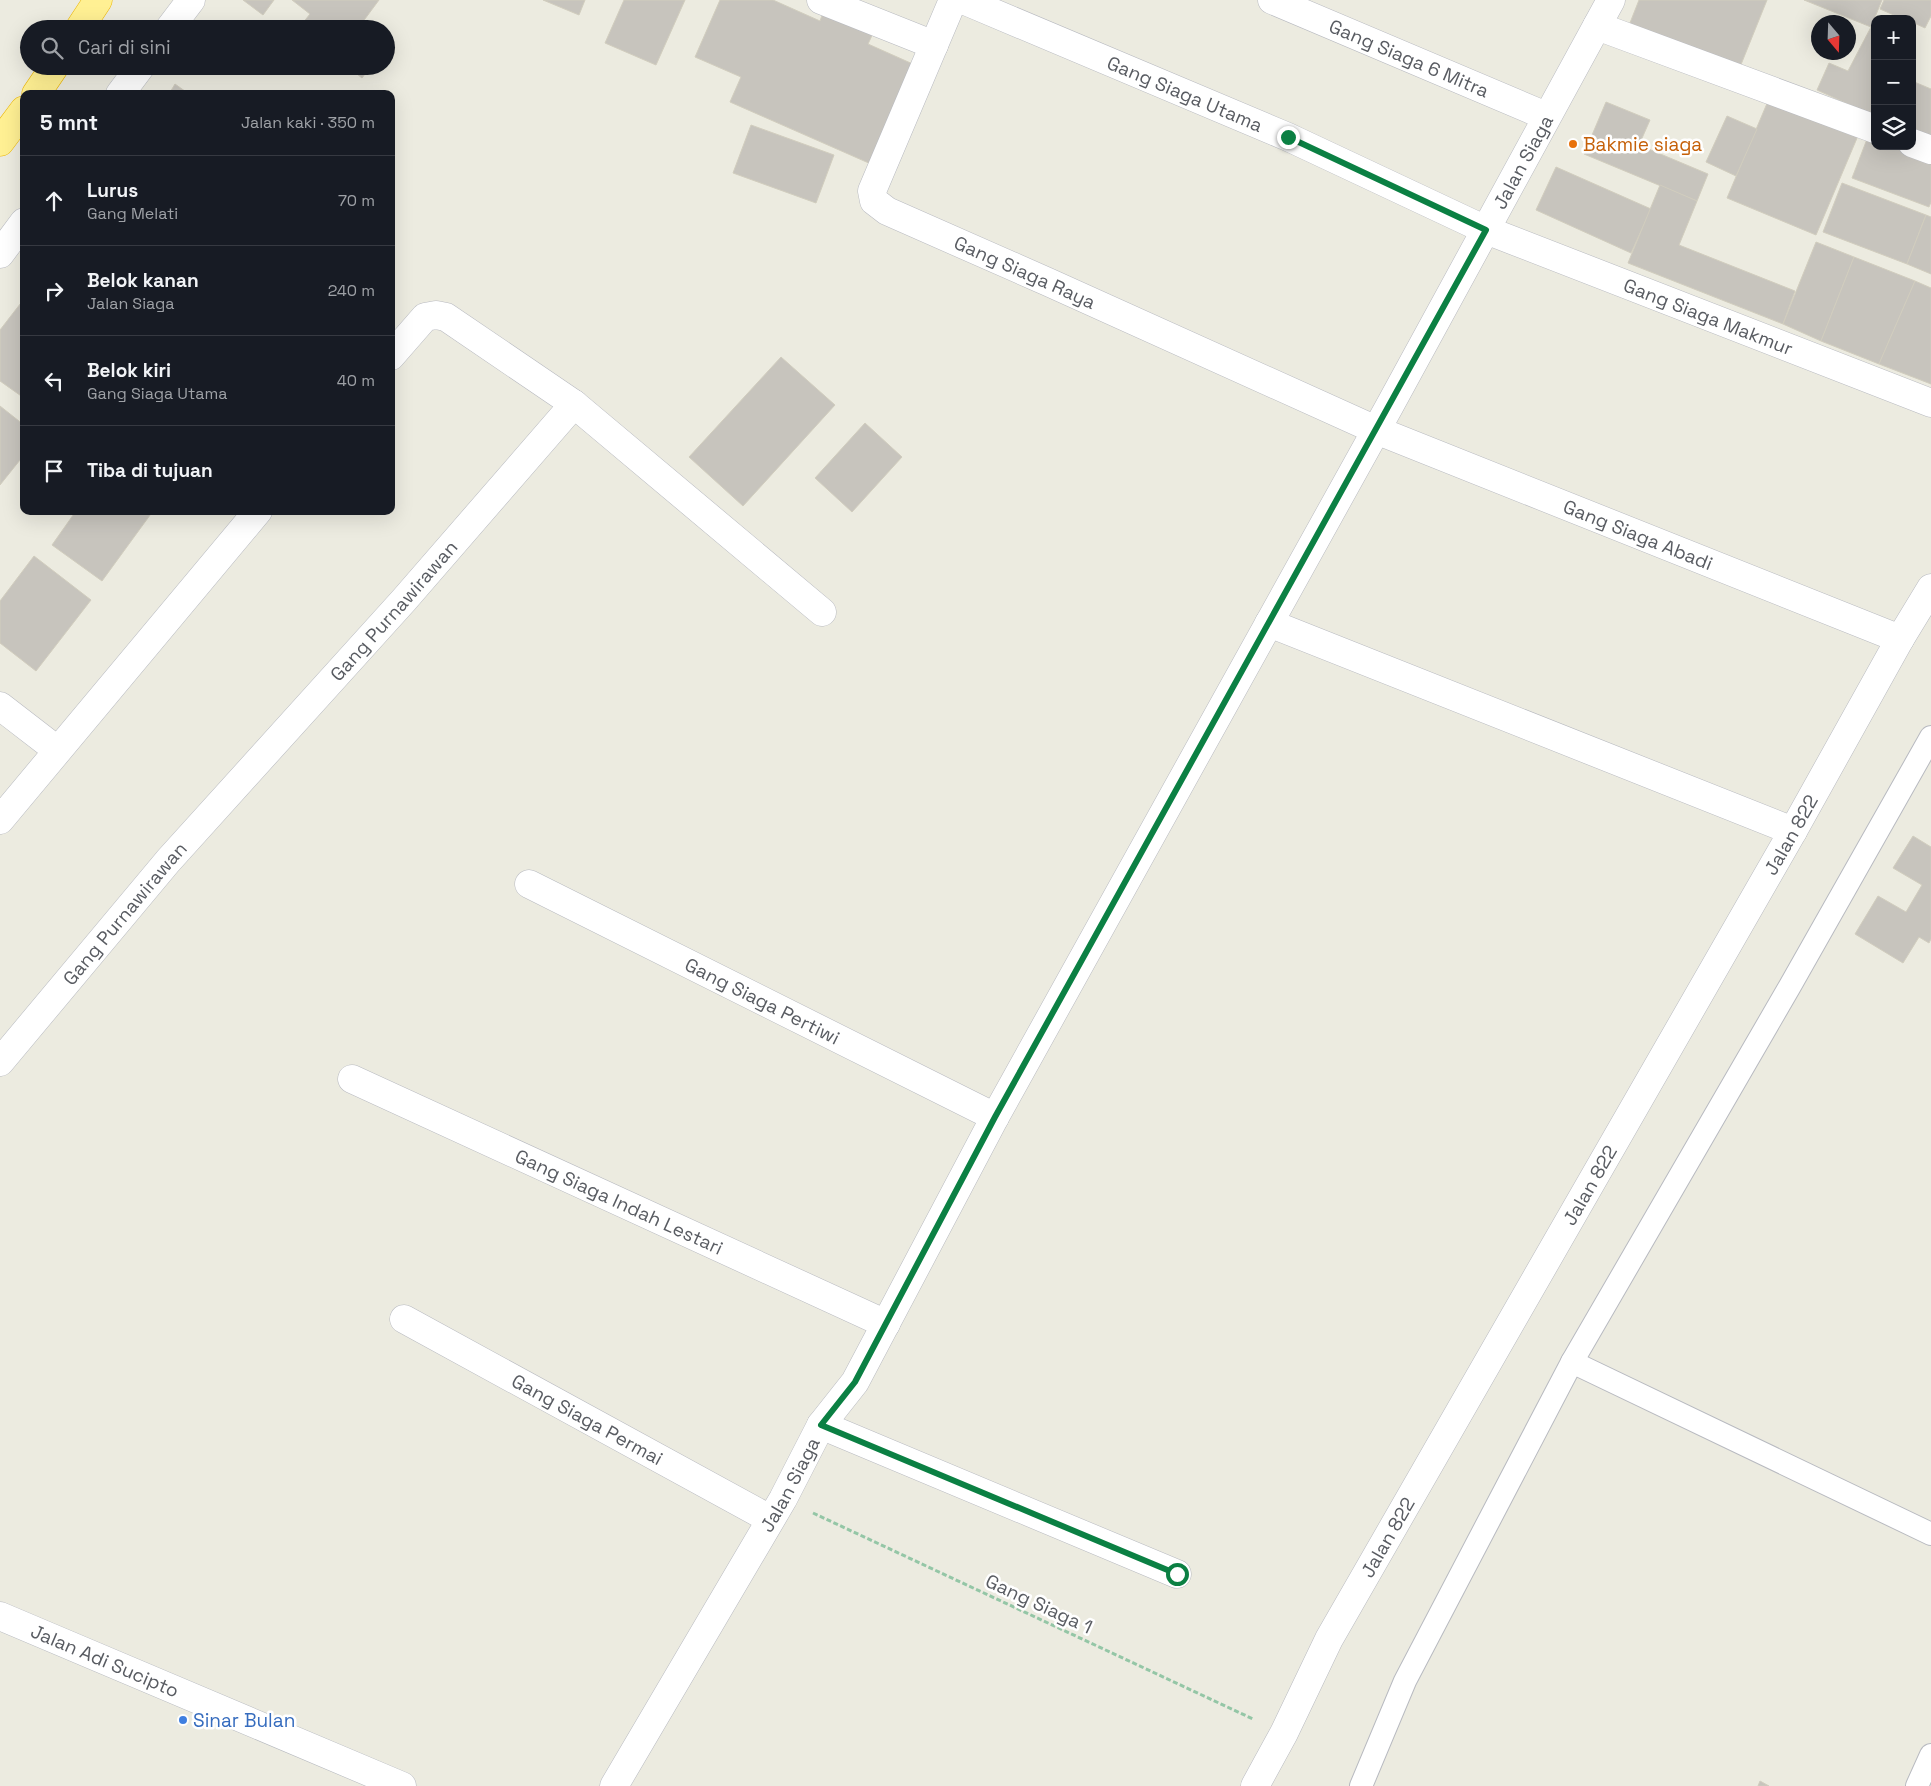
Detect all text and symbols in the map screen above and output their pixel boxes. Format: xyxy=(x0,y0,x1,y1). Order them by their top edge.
street label: Gang Siaga 6 Mitra xyxy=(1325,13,1493,103)
north arrow xyxy=(1811,15,1856,60)
map controls xyxy=(1871,15,1916,150)
button: + xyxy=(1871,15,1916,60)
search box xyxy=(20,20,395,75)
icon: search xyxy=(38,34,66,62)
text: Cari di sini xyxy=(78,35,171,60)
street label: Gang Siaga Utama xyxy=(1103,50,1267,138)
button: − xyxy=(1871,60,1916,105)
button: layers xyxy=(1871,105,1916,150)
text: 5 mnt xyxy=(40,109,98,136)
street label: Jalan Siaga xyxy=(1487,110,1559,214)
text: Jalan kaki · 350 m xyxy=(241,112,375,133)
route end xyxy=(1277,126,1300,149)
place label: Bakmie siaga xyxy=(1583,132,1702,157)
marker: Bakmie siaga xyxy=(1567,138,1579,150)
text: Lurus xyxy=(87,178,138,203)
icon: ahead xyxy=(40,187,68,215)
text: 70 m xyxy=(338,190,375,211)
text: Gang Melati xyxy=(87,203,178,224)
street label: Gang Siaga Raya xyxy=(950,230,1100,314)
text: Belok kanan xyxy=(87,268,199,293)
street label: Gang Siaga Makmur xyxy=(1620,272,1797,361)
icon: right xyxy=(40,277,68,305)
text: 240 m xyxy=(328,280,375,301)
text: Jalan Siaga xyxy=(87,293,175,314)
text: Belok kiri xyxy=(87,358,171,383)
icon: left xyxy=(40,367,68,395)
text: 40 m xyxy=(337,370,375,391)
text: Gang Siaga Utama xyxy=(87,383,227,404)
icon: arrive xyxy=(40,457,68,485)
text: Tiba di tujuan xyxy=(87,458,213,483)
street label: Gang Siaga Abadi xyxy=(1560,493,1716,576)
street label: Gang Purnawirawan xyxy=(324,535,463,686)
street label: Jalan 822 xyxy=(1758,790,1823,879)
street label: Gang Purnawirawan xyxy=(57,836,192,990)
street label: Gang Siaga Pertiwi xyxy=(681,952,844,1050)
street label: Jalan 822 xyxy=(1557,1140,1623,1230)
street label: Gang Siaga Indah Lestari xyxy=(511,1143,727,1260)
street label: Gang Siaga Permai xyxy=(507,1368,667,1471)
street label: Jalan Siaga xyxy=(754,1433,825,1536)
street label: Jalan 822 xyxy=(1355,1493,1420,1582)
route start xyxy=(1166,1563,1189,1586)
street label: Gang Siaga 1 xyxy=(982,1568,1096,1640)
street label: Jalan Adi Sucipto xyxy=(27,1618,183,1703)
place label: Sinar Bulan xyxy=(193,1708,295,1733)
marker: Sinar Bulan xyxy=(177,1714,189,1726)

